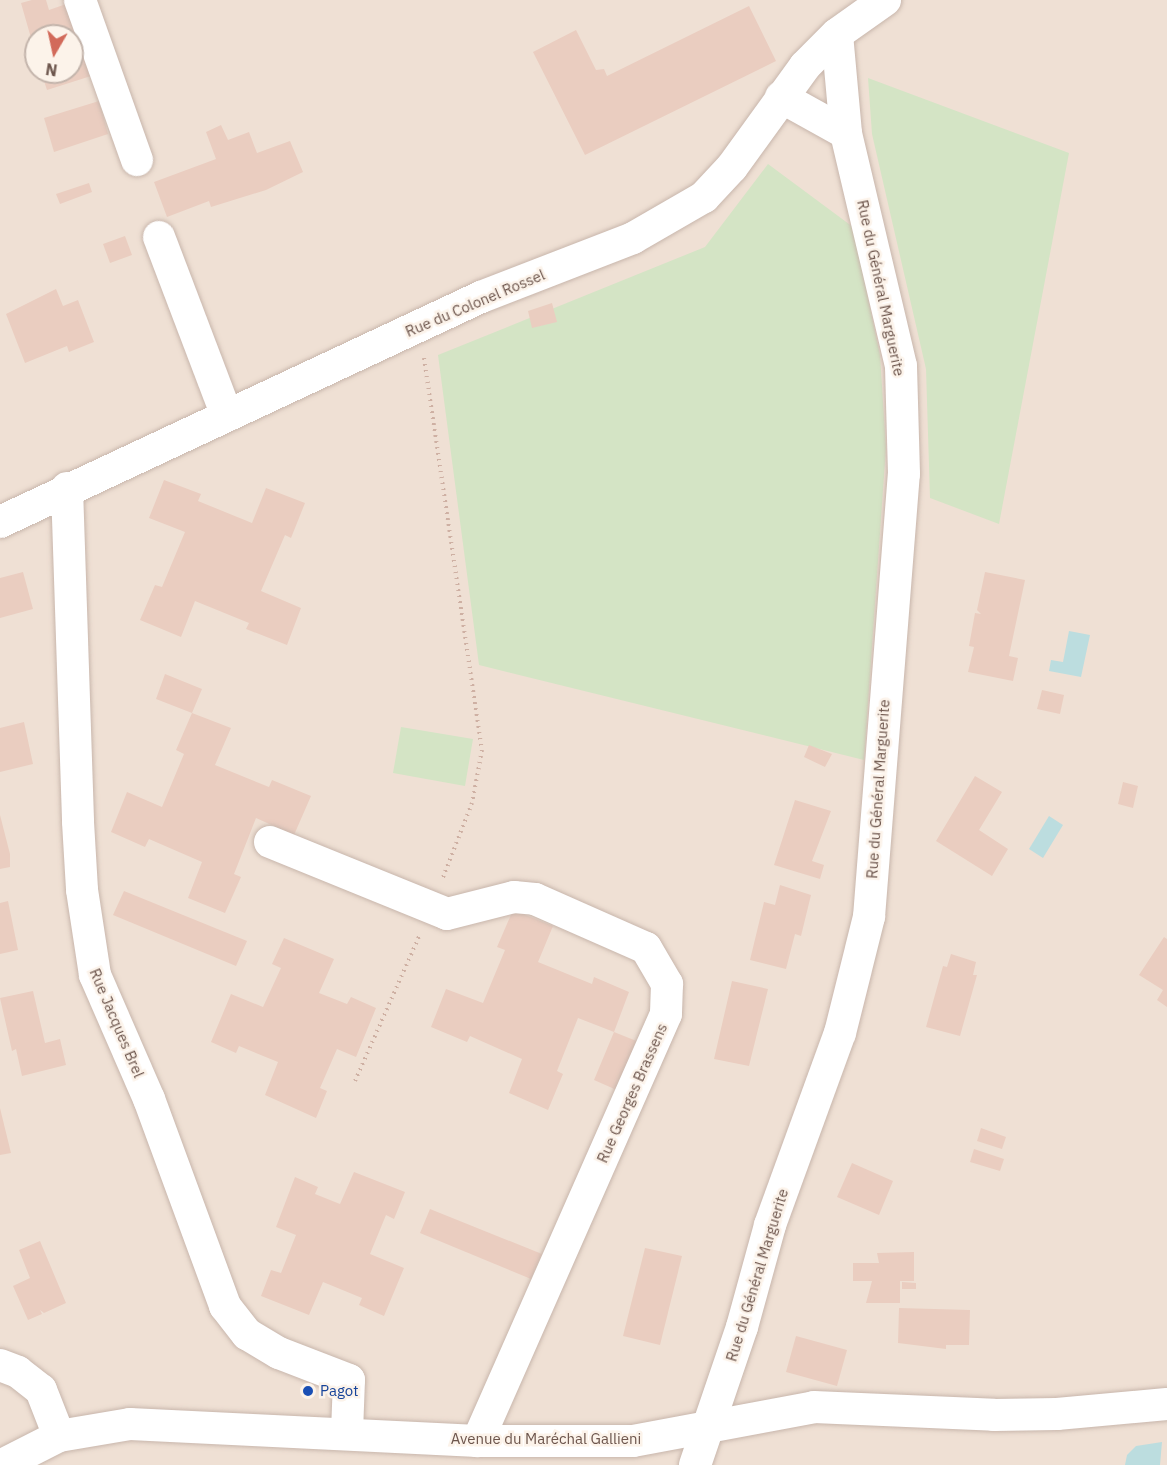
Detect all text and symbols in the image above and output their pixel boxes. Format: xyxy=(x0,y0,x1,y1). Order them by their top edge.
north arrow xyxy=(24,24,84,84)
text: N xyxy=(44,59,59,81)
street label: Rue du Général Marguerite xyxy=(854,198,908,378)
street label: Rue du Colonel Rossel xyxy=(403,265,547,341)
street label: Rue du Général Marguerite xyxy=(863,699,893,879)
street label: Rue Jacques Brel xyxy=(86,966,148,1080)
street label: Rue Georges Brassens xyxy=(593,1020,671,1166)
street label: Rue du Général Marguerite xyxy=(722,1186,792,1364)
place label: Pagot xyxy=(320,1382,358,1400)
marker: Pagot xyxy=(301,1384,315,1398)
street label: Avenue du Maréchal Gallieni xyxy=(451,1430,641,1448)

